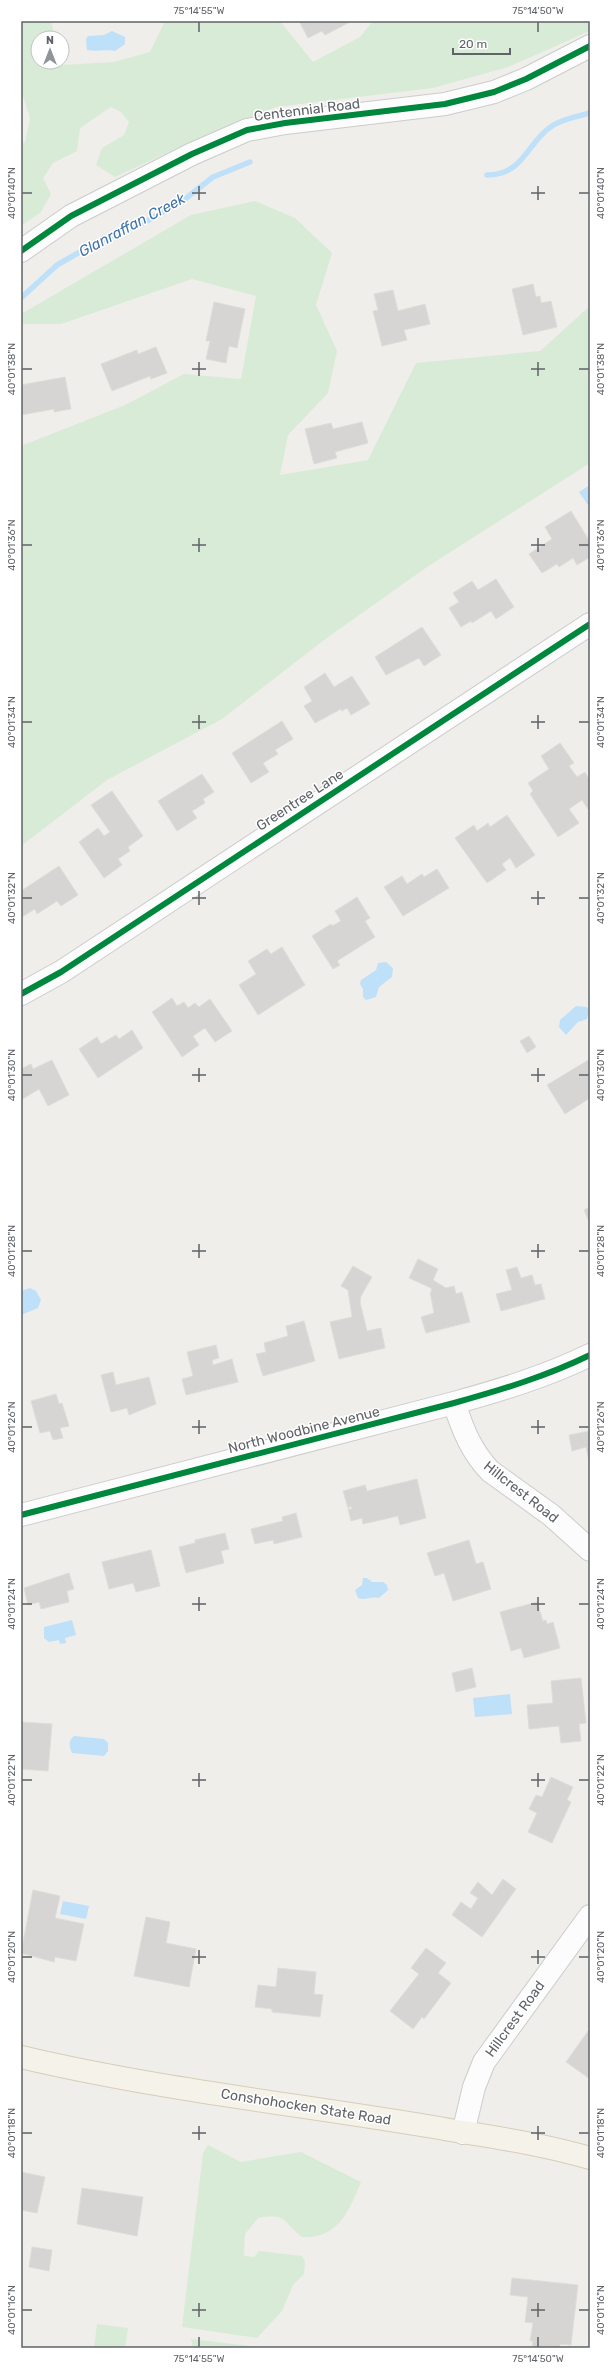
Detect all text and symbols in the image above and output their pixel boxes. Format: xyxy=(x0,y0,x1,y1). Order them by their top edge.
text: 75°14'55"W xyxy=(173,5,225,17)
text: 75°14'50"W xyxy=(512,5,564,17)
north arrow xyxy=(30,30,70,70)
scale bar xyxy=(453,30,510,56)
text: N xyxy=(46,34,54,47)
text: 20 m xyxy=(459,37,487,51)
street label: Centennial Road xyxy=(253,95,361,125)
text: 40°01'40"N xyxy=(6,167,18,219)
text: 40°01'40"N xyxy=(595,167,607,219)
water label: Glanraffan Creek xyxy=(76,189,189,261)
text: 40°01'38"N xyxy=(6,343,18,395)
text: 40°01'38"N xyxy=(595,343,607,395)
text: 40°01'36"N xyxy=(6,519,18,571)
text: 40°01'36"N xyxy=(595,519,607,571)
text: 40°01'34"N xyxy=(6,696,18,748)
text: 40°01'34"N xyxy=(595,696,607,748)
street label: Greentree Lane xyxy=(253,765,347,834)
text: 40°01'32"N xyxy=(6,872,18,924)
text: 40°01'32"N xyxy=(595,872,607,924)
text: 40°01'30"N xyxy=(6,1049,18,1101)
text: 40°01'30"N xyxy=(595,1049,607,1101)
text: 40°01'28"N xyxy=(6,1225,18,1277)
text: 40°01'28"N xyxy=(595,1225,607,1277)
text: 40°01'26"N xyxy=(6,1401,18,1453)
text: 40°01'26"N xyxy=(595,1401,607,1453)
street label: North Woodbine Avenue xyxy=(226,1403,382,1457)
street label: Hillcrest Road xyxy=(480,1458,562,1526)
text: 40°01'24"N xyxy=(6,1578,18,1630)
text: 40°01'24"N xyxy=(595,1578,607,1630)
text: 40°01'22"N xyxy=(6,1754,18,1806)
text: 40°01'22"N xyxy=(595,1754,607,1806)
text: 40°01'20"N xyxy=(6,1931,18,1983)
text: 40°01'20"N xyxy=(595,1931,607,1983)
street label: Hillcrest Road xyxy=(482,1978,548,2060)
street label: Conshohocken State Road xyxy=(220,2085,392,2129)
text: 40°01'18"N xyxy=(6,2108,18,2158)
text: 40°01'18"N xyxy=(595,2108,607,2158)
text: 40°01'16"N xyxy=(6,2285,18,2335)
text: 40°01'16"N xyxy=(595,2285,607,2335)
text: 75°14'55"W xyxy=(173,2353,225,2365)
text: 75°14'50"W xyxy=(512,2353,564,2365)

